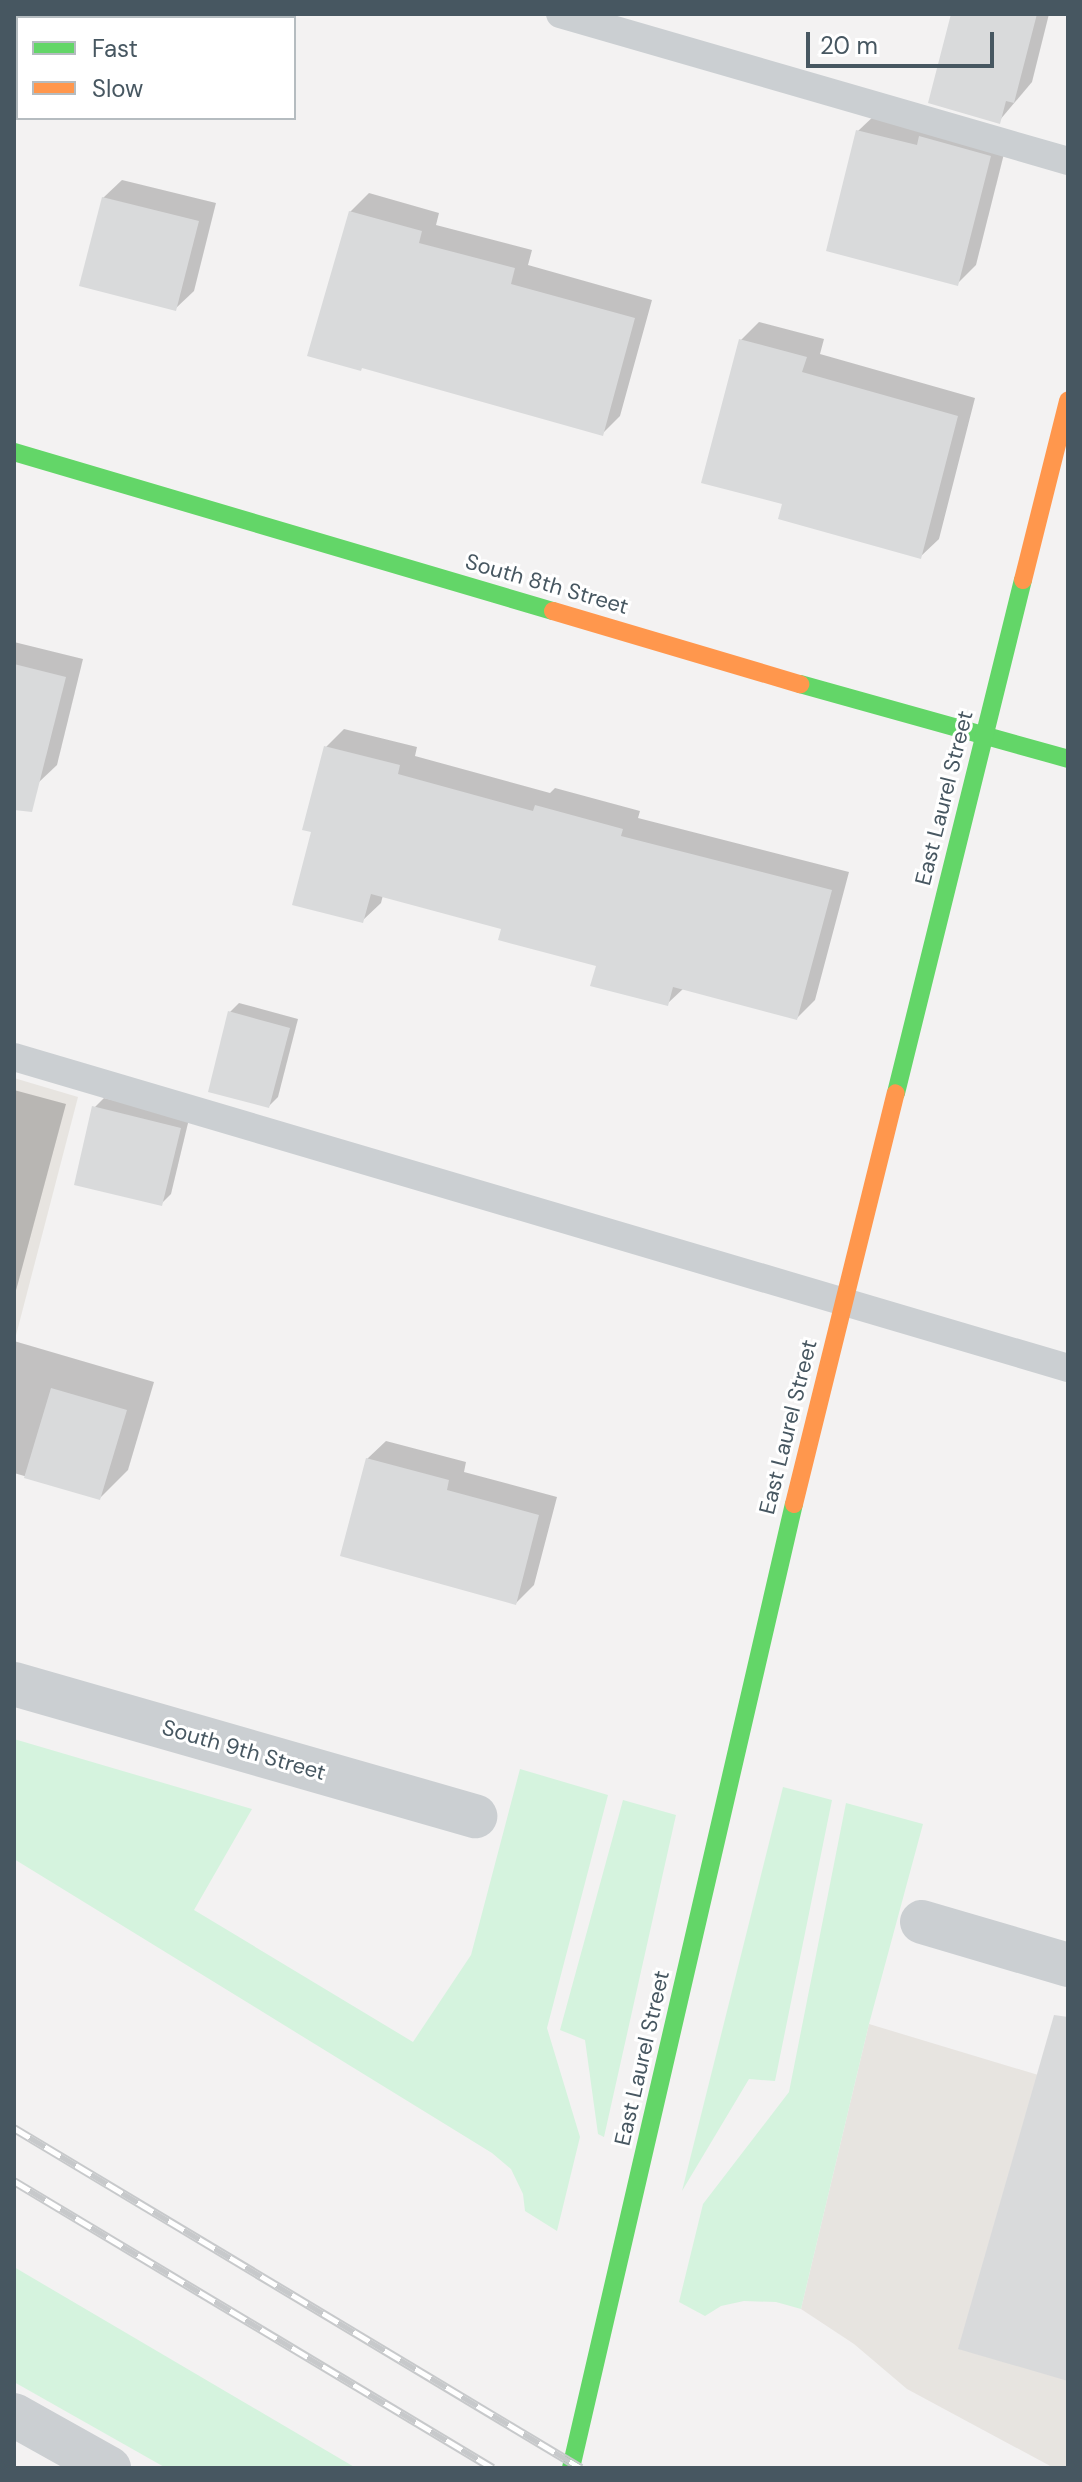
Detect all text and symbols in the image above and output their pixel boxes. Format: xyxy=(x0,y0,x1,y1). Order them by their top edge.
legend xyxy=(16,16,296,120)
scale bar xyxy=(810,16,998,66)
text: 20 m xyxy=(820,30,878,61)
text: Fast xyxy=(92,33,138,64)
text: Slow xyxy=(92,73,143,104)
street label: South 8th Street xyxy=(462,548,632,620)
street label: East Laurel Street xyxy=(910,708,978,888)
street label: East Laurel Street xyxy=(754,1337,822,1517)
street label: South 9th Street xyxy=(159,1714,329,1786)
street label: East Laurel Street xyxy=(609,1968,675,2148)

